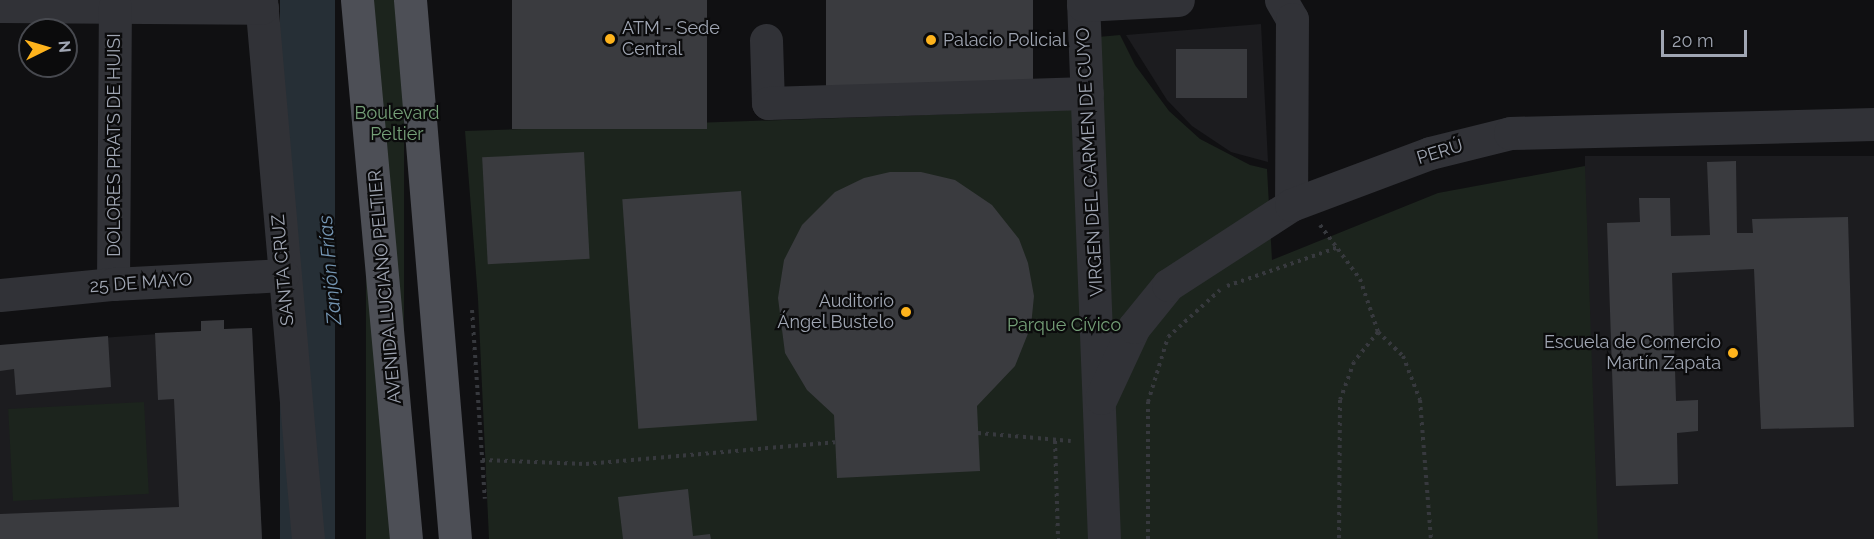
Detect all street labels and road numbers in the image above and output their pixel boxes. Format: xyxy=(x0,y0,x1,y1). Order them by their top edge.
street label: VIRGEN DEL CARMEN DE CUYO xyxy=(1072,27,1108,297)
street label: DOLORES PRATS DE HUISI xyxy=(103,33,125,257)
street label: PERÚ xyxy=(1414,135,1466,169)
street label: AVENIDA LUCIANO PELTIER xyxy=(364,169,406,405)
street label: SANTA CRUZ xyxy=(267,213,299,327)
street label: 25 DE MAYO xyxy=(89,269,193,297)

